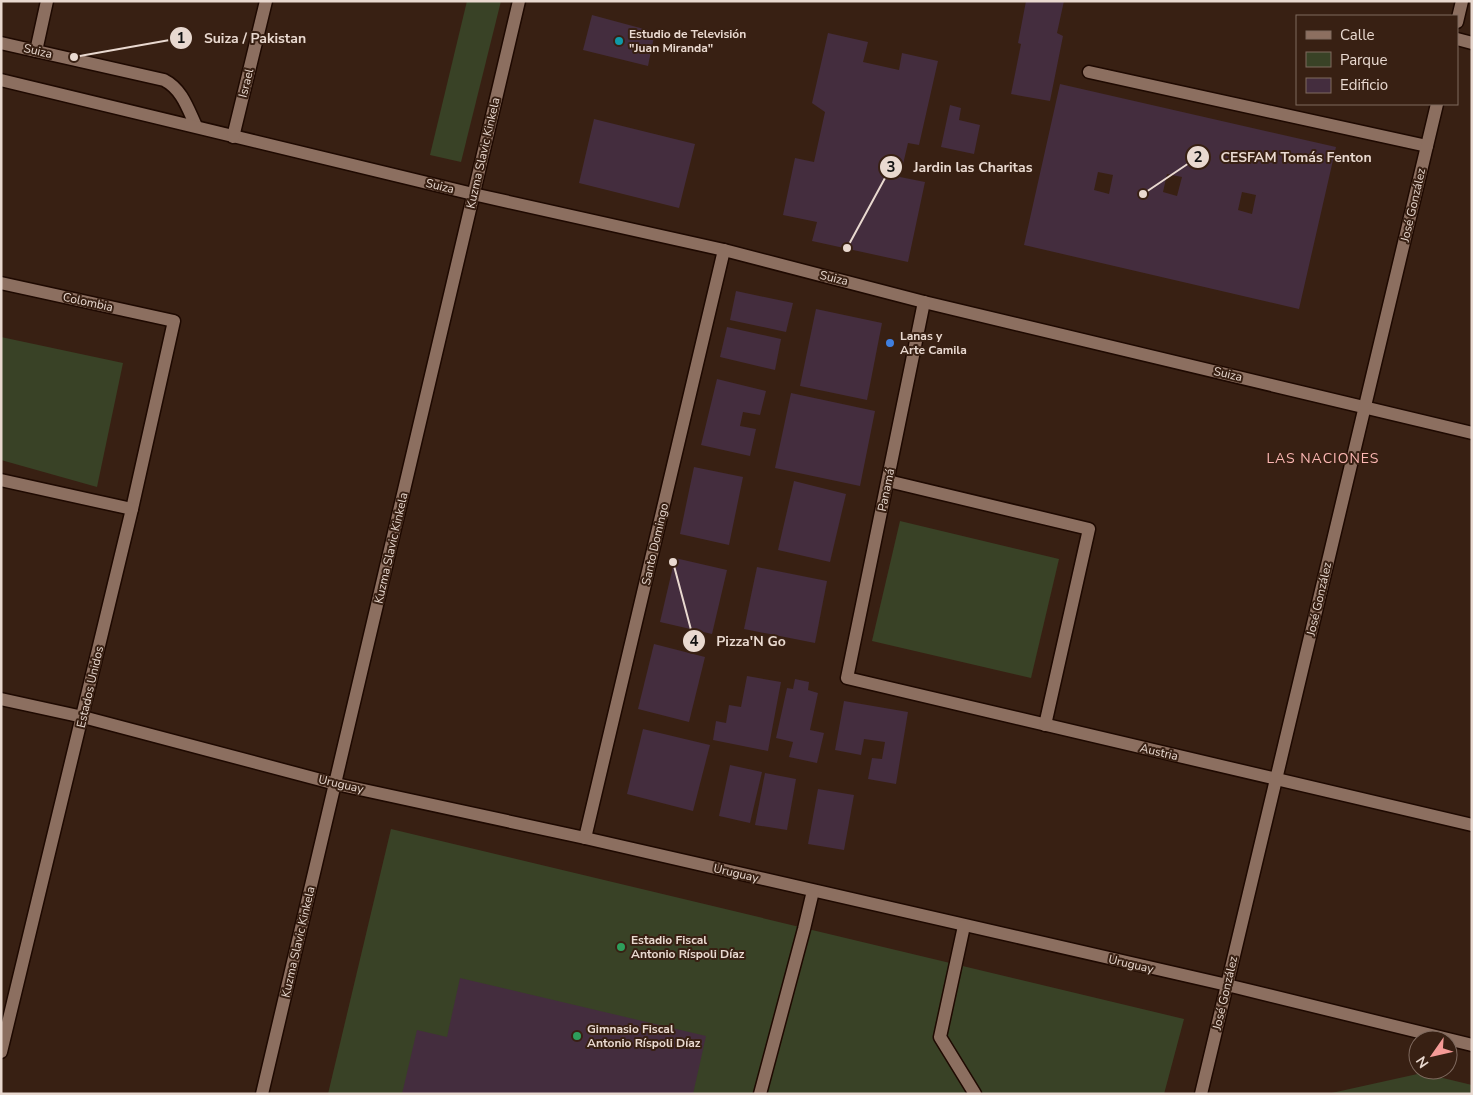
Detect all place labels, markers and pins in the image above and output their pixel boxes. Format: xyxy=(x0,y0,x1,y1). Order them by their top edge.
callout: Suiza / Pakistan xyxy=(169,24,316,53)
place label: Estudio de Televisión "Juan Miranda" xyxy=(629,26,746,56)
marker: Estudio de Televisión "Juan Miranda" xyxy=(613,35,625,47)
callout: CESFAM Tomás Fenton xyxy=(1186,143,1382,172)
callout: Jardin las Charitas xyxy=(878,153,1042,182)
place label: Lanas y Arte Camila xyxy=(900,328,967,358)
marker: Lanas y Arte Camila xyxy=(884,337,896,349)
callout: Pizza'N Go xyxy=(682,626,796,655)
place label: Estadio Fiscal Antonio Ríspoli Díaz xyxy=(631,932,745,962)
marker: Estadio Fiscal Antonio Ríspoli Díaz xyxy=(615,941,627,953)
place label: Gimnasio Fiscal Antonio Ríspoli Díaz xyxy=(587,1021,701,1051)
marker: Gimnasio Fiscal Antonio Ríspoli Díaz xyxy=(571,1030,583,1042)

